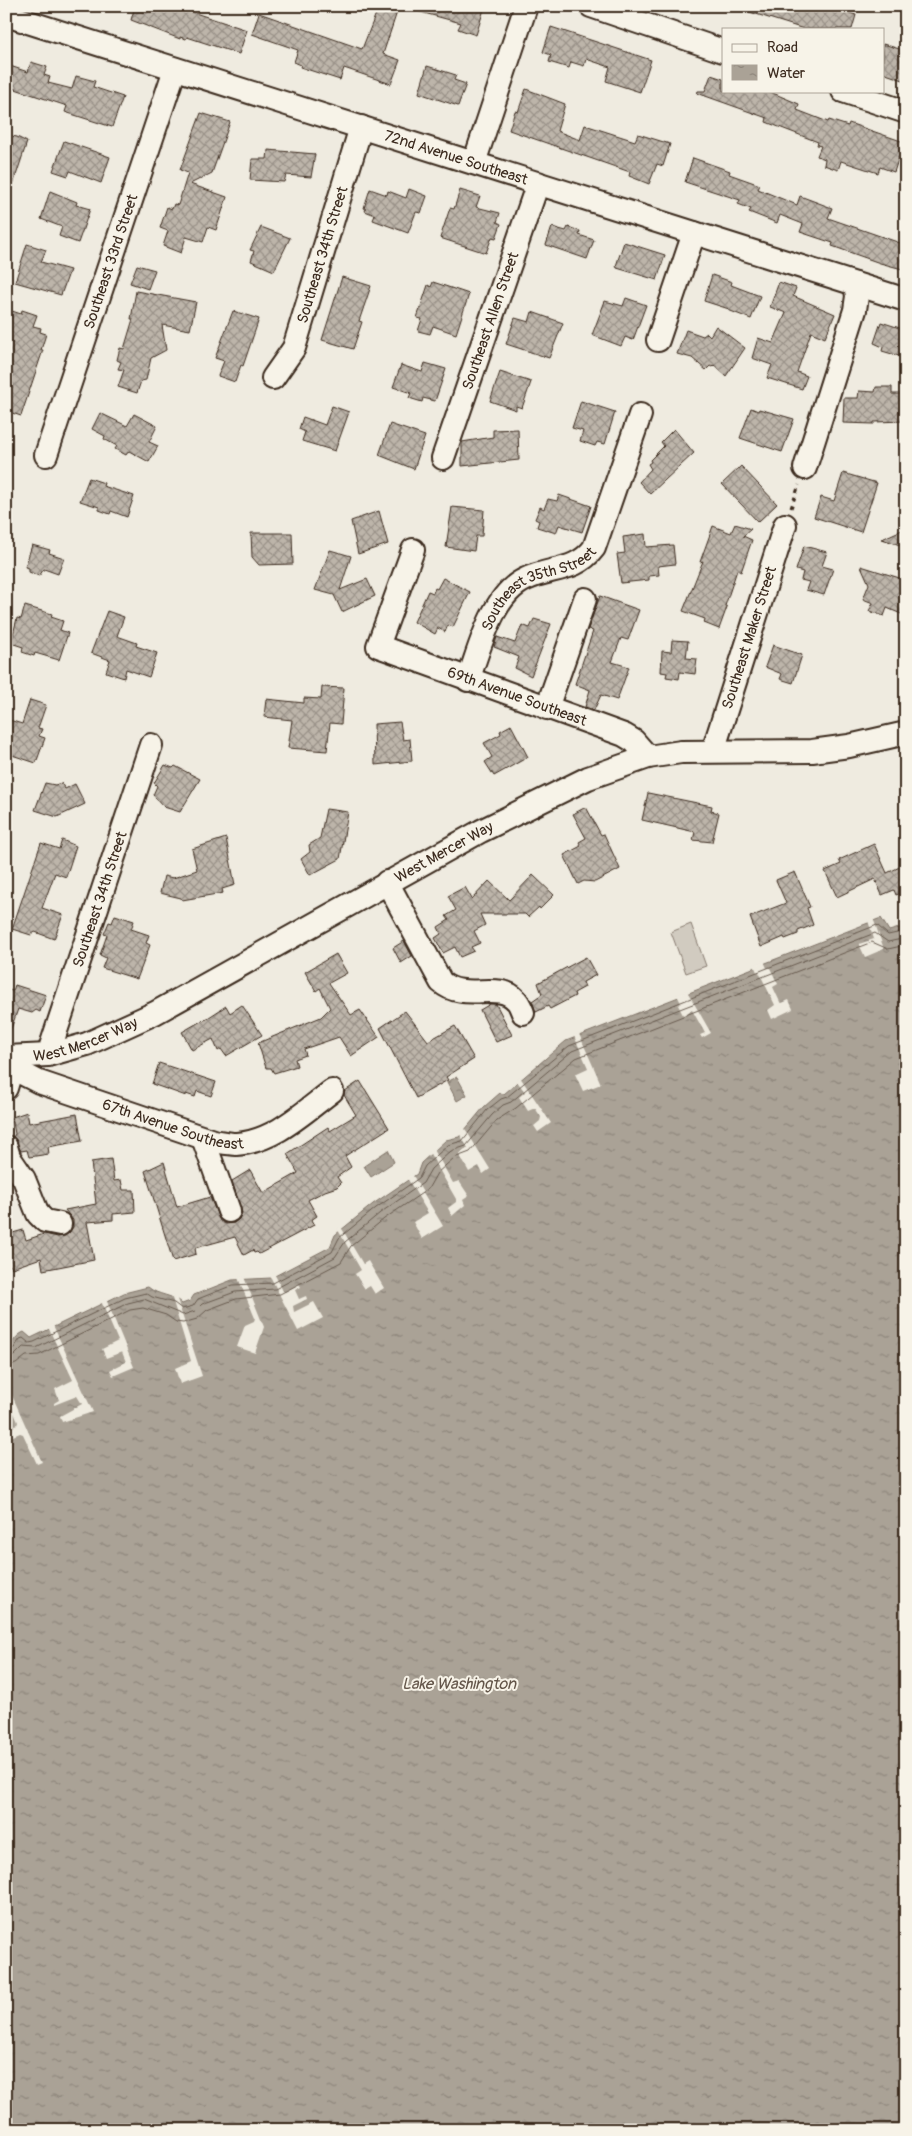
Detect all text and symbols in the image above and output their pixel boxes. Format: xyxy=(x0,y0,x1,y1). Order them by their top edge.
legend xyxy=(722,28,884,92)
text: Road xyxy=(767,38,798,57)
text: Water xyxy=(767,64,806,83)
street label: 72nd Avenue Southeast xyxy=(382,126,531,190)
street label: Southeast 34th Street xyxy=(293,183,353,326)
street label: Southeast 33rd Street xyxy=(80,191,143,332)
street label: Southeast Allen Street xyxy=(458,249,524,392)
street label: Southeast 35th Street xyxy=(478,542,601,634)
street label: Southeast Maker Street xyxy=(718,563,782,711)
street label: 69th Avenue Southeast xyxy=(445,663,590,731)
street label: West Mercer Way xyxy=(391,817,497,887)
street label: Southeast 34th Street xyxy=(69,828,132,970)
street label: West Mercer Way xyxy=(33,1013,141,1066)
street label: 67th Avenue Southeast xyxy=(100,1095,245,1154)
water label: Lake Washington xyxy=(402,1674,517,1694)

